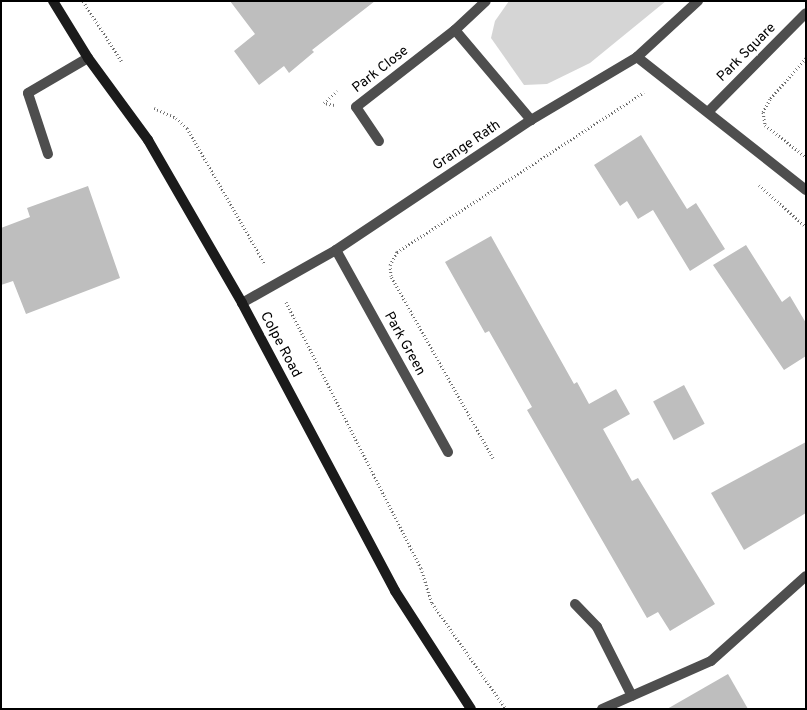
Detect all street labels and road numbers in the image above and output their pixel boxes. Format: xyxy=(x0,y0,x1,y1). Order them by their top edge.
street label: Park Square xyxy=(714,20,780,86)
street label: Park Close xyxy=(350,43,412,97)
street label: Grange Rath xyxy=(430,117,504,175)
street label: Colpe Road xyxy=(256,309,304,381)
street label: Park Green xyxy=(380,309,428,379)

